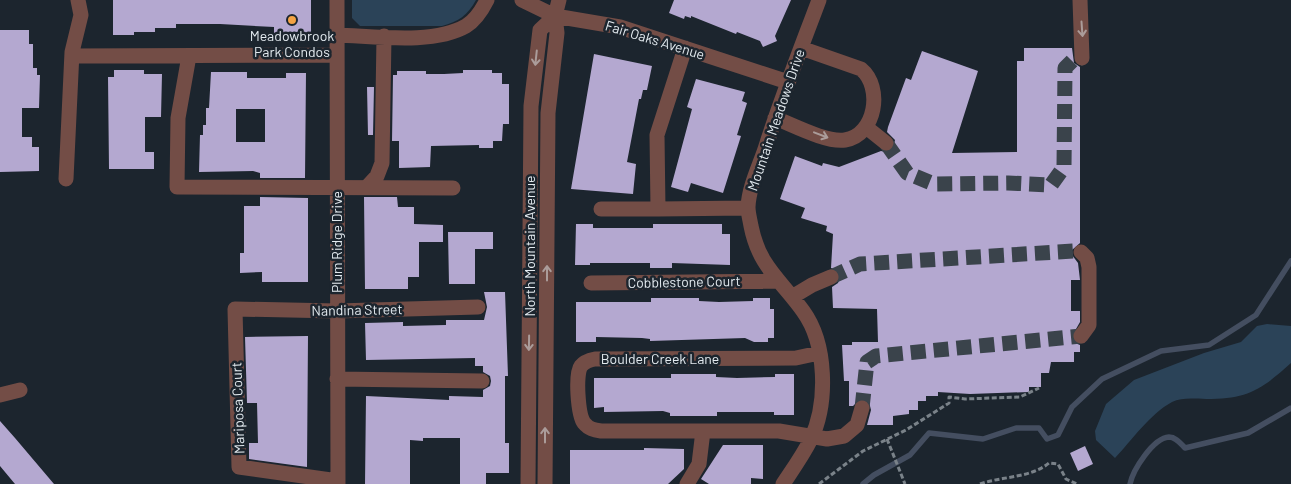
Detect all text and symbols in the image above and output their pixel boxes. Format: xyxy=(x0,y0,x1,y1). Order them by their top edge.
marker: Meadowbrook Park Condos xyxy=(286,14,298,26)
street label: Fair Oaks Avenue xyxy=(603,16,707,63)
one-way arrow xyxy=(1077,21,1086,37)
place label: Meadowbrook Park Condos xyxy=(250,27,334,60)
street label: Mountain Meadows Drive xyxy=(743,47,808,193)
one-way arrow xyxy=(531,50,541,66)
one-way arrow xyxy=(813,131,828,140)
street label: North Mountain Avenue xyxy=(521,175,538,317)
street label: Plum Ridge Drive xyxy=(328,191,345,293)
one-way arrow xyxy=(542,265,552,282)
street label: Cobblestone Court xyxy=(627,272,741,291)
street label: Nandina Street xyxy=(311,300,403,319)
one-way arrow xyxy=(524,334,534,350)
street label: Boulder Creek Lane xyxy=(601,350,719,367)
street label: Mariposa Court xyxy=(227,362,248,454)
one-way arrow xyxy=(540,428,550,444)

